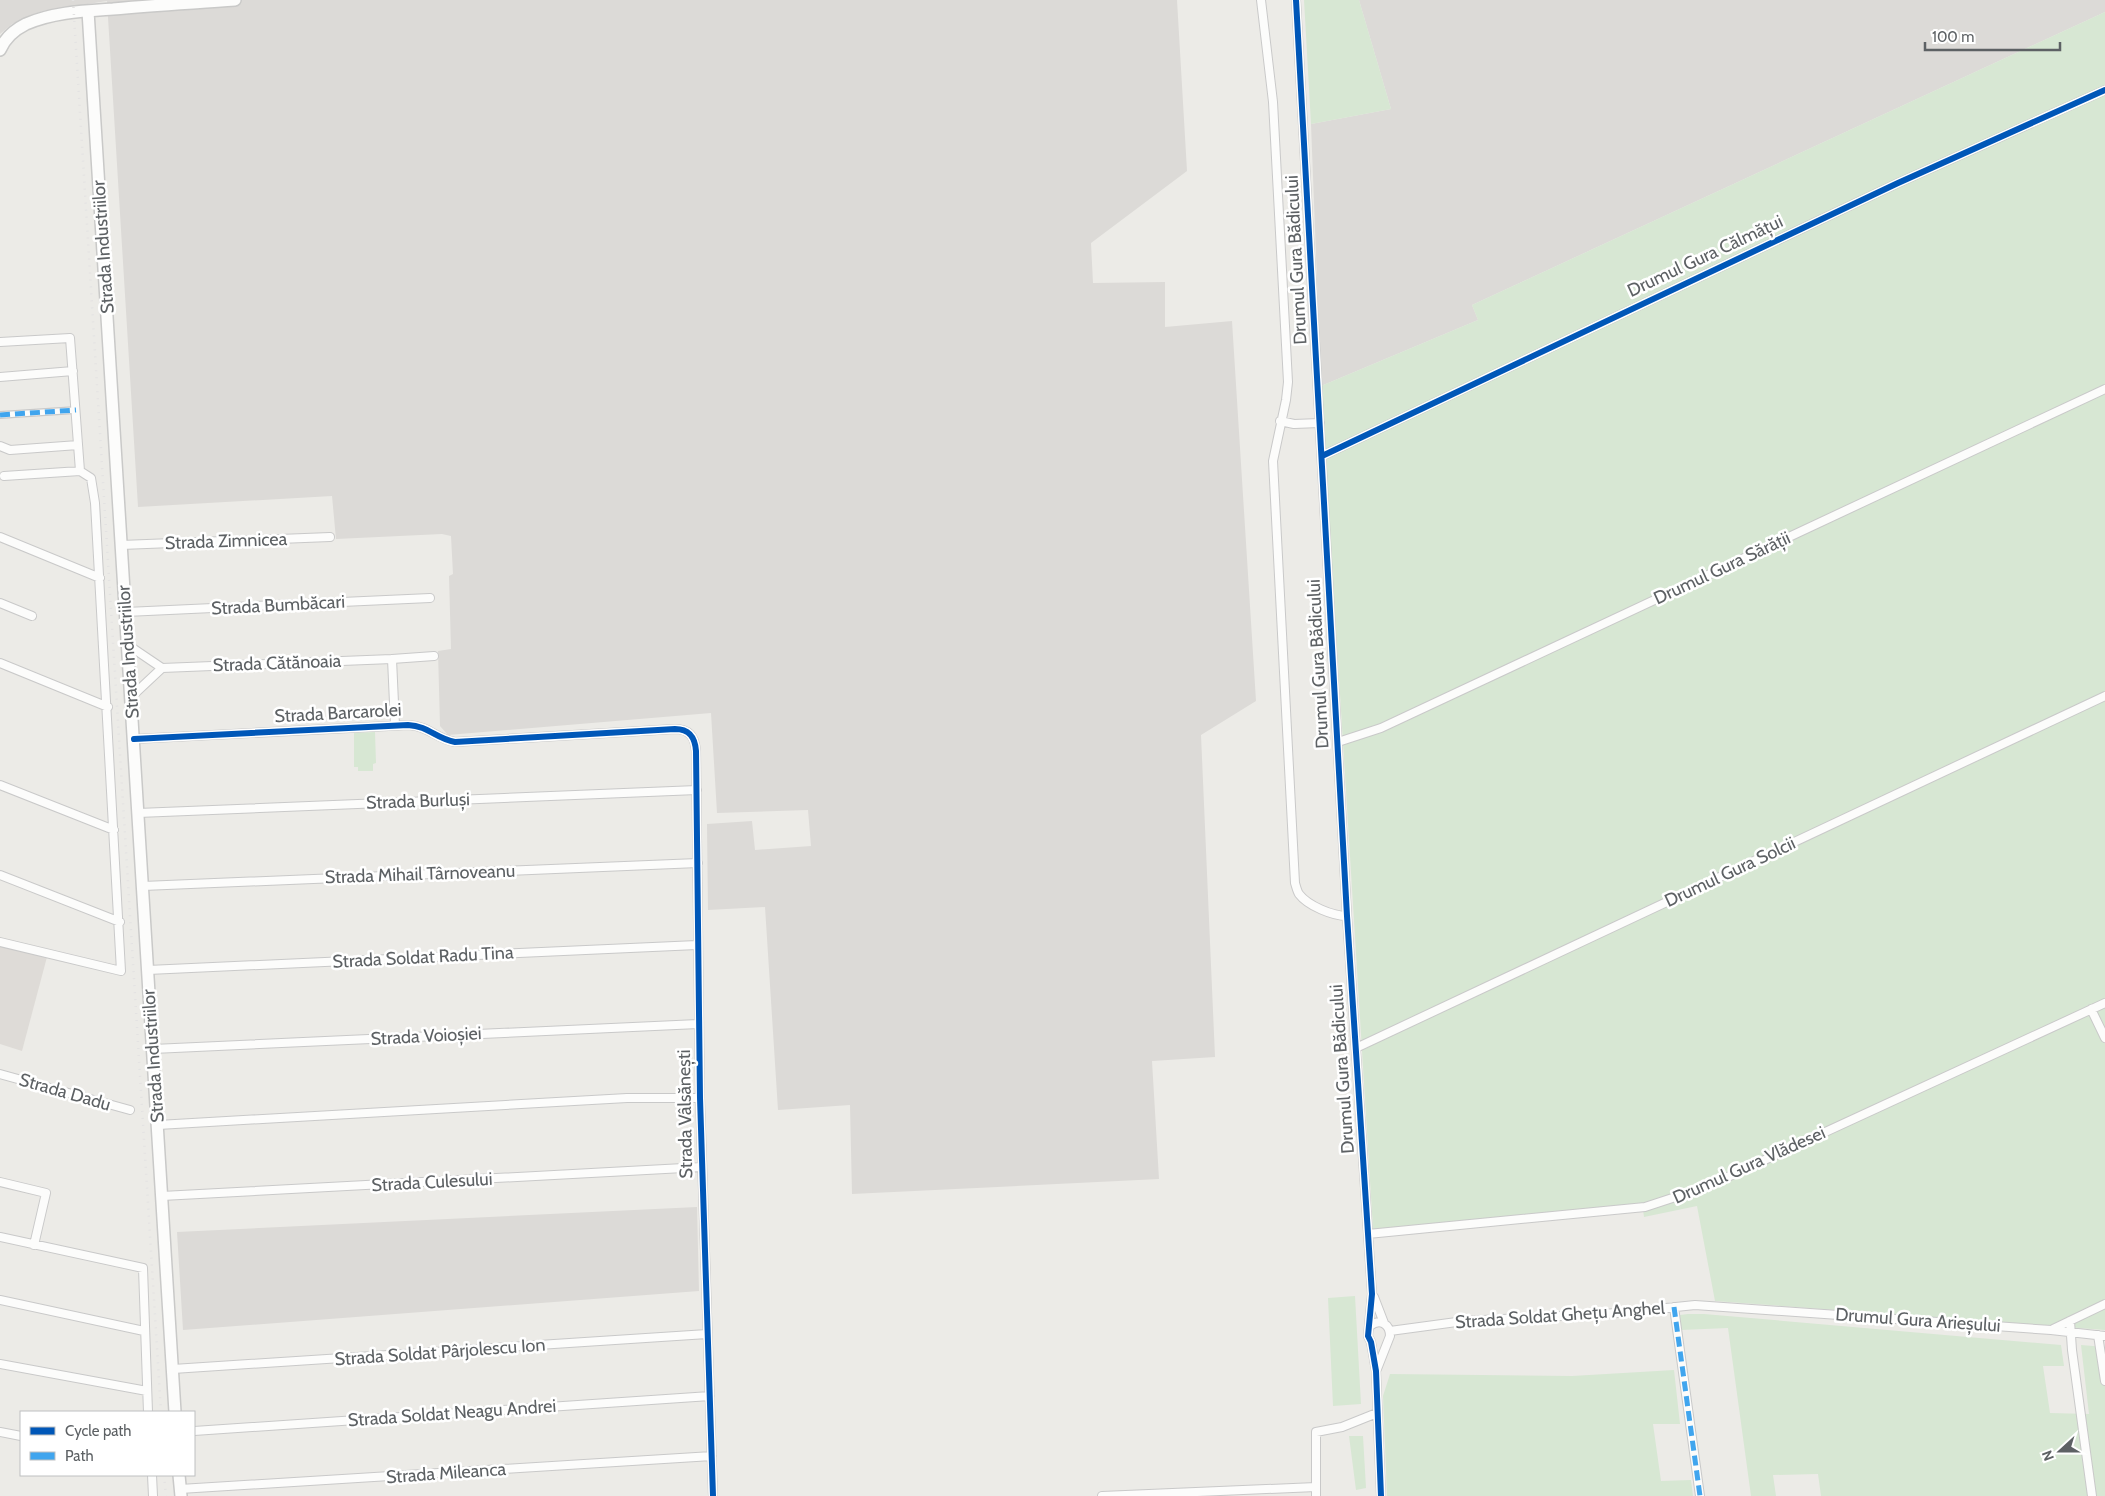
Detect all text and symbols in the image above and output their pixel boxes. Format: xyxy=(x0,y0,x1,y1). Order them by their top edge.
scale bar xyxy=(1925,20,2060,52)
text: 100 m xyxy=(1932,28,1974,46)
street label: Drumul Gura Bădicului xyxy=(1281,175,1311,345)
street label: Strada Industriilor xyxy=(87,179,119,314)
street label: Drumul Gura Călmățui xyxy=(1624,210,1787,303)
street label: Drumul Gura Sărății xyxy=(1650,527,1794,610)
street label: Strada Zimnicea xyxy=(164,528,288,554)
street label: Drumul Gura Bădicului xyxy=(1303,579,1333,749)
street label: Strada Industriilor xyxy=(112,584,144,719)
street label: Strada Bumbăcari xyxy=(211,591,345,619)
street label: Strada Cătănoaia xyxy=(212,650,342,676)
street label: Strada Barcarolei xyxy=(274,699,402,727)
street label: Strada Burluși xyxy=(366,788,470,815)
street label: Drumul Gura Solcii xyxy=(1661,832,1799,912)
street label: Strada Mihail Târnoveanu xyxy=(324,860,516,888)
street label: Strada Soldat Radu Tina xyxy=(332,941,514,973)
street label: Drumul Gura Bădicului xyxy=(1325,984,1359,1154)
street label: Strada Industriilor xyxy=(137,988,169,1123)
street label: Strada Voioșiei xyxy=(370,1022,482,1051)
street label: Strada Vâlsănești xyxy=(673,1049,698,1179)
street label: Strada Dadu xyxy=(17,1068,113,1116)
street label: Drumul Gura Vlădesei xyxy=(1669,1121,1829,1209)
street label: Strada Culesului xyxy=(371,1168,493,1196)
street label: Strada Soldat Ghețu Anghel xyxy=(1454,1297,1666,1334)
street label: Drumul Gura Arieșului xyxy=(1835,1303,2001,1338)
street label: Strada Soldat Pârjolescu Ion xyxy=(334,1334,546,1370)
street label: Strada Soldat Neagu Andrei xyxy=(347,1395,557,1431)
legend xyxy=(20,1411,195,1476)
text: Cycle path xyxy=(65,1422,131,1440)
north arrow xyxy=(2035,1426,2085,1476)
text: Path xyxy=(65,1447,94,1465)
text: N xyxy=(2038,1448,2058,1464)
street label: Strada Mileanca xyxy=(385,1458,507,1488)

